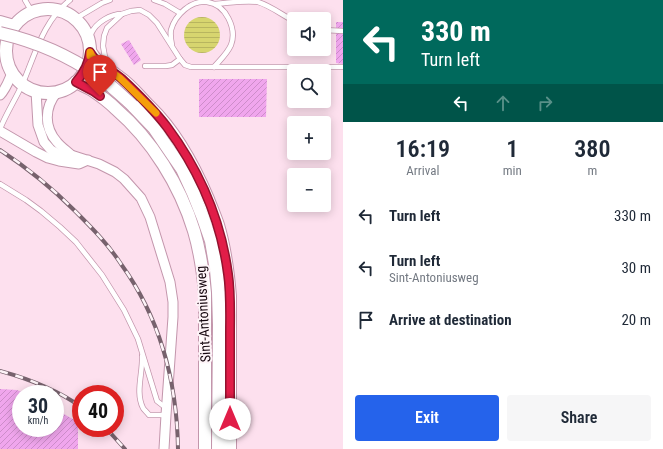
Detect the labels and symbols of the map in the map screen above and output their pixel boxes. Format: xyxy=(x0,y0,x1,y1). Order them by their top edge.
pin xyxy=(83,55,117,96)
street label: Sint-Antoniusweg xyxy=(192,265,214,363)
speed limit sign: 40 xyxy=(72,385,124,437)
position arrow xyxy=(209,398,251,440)

